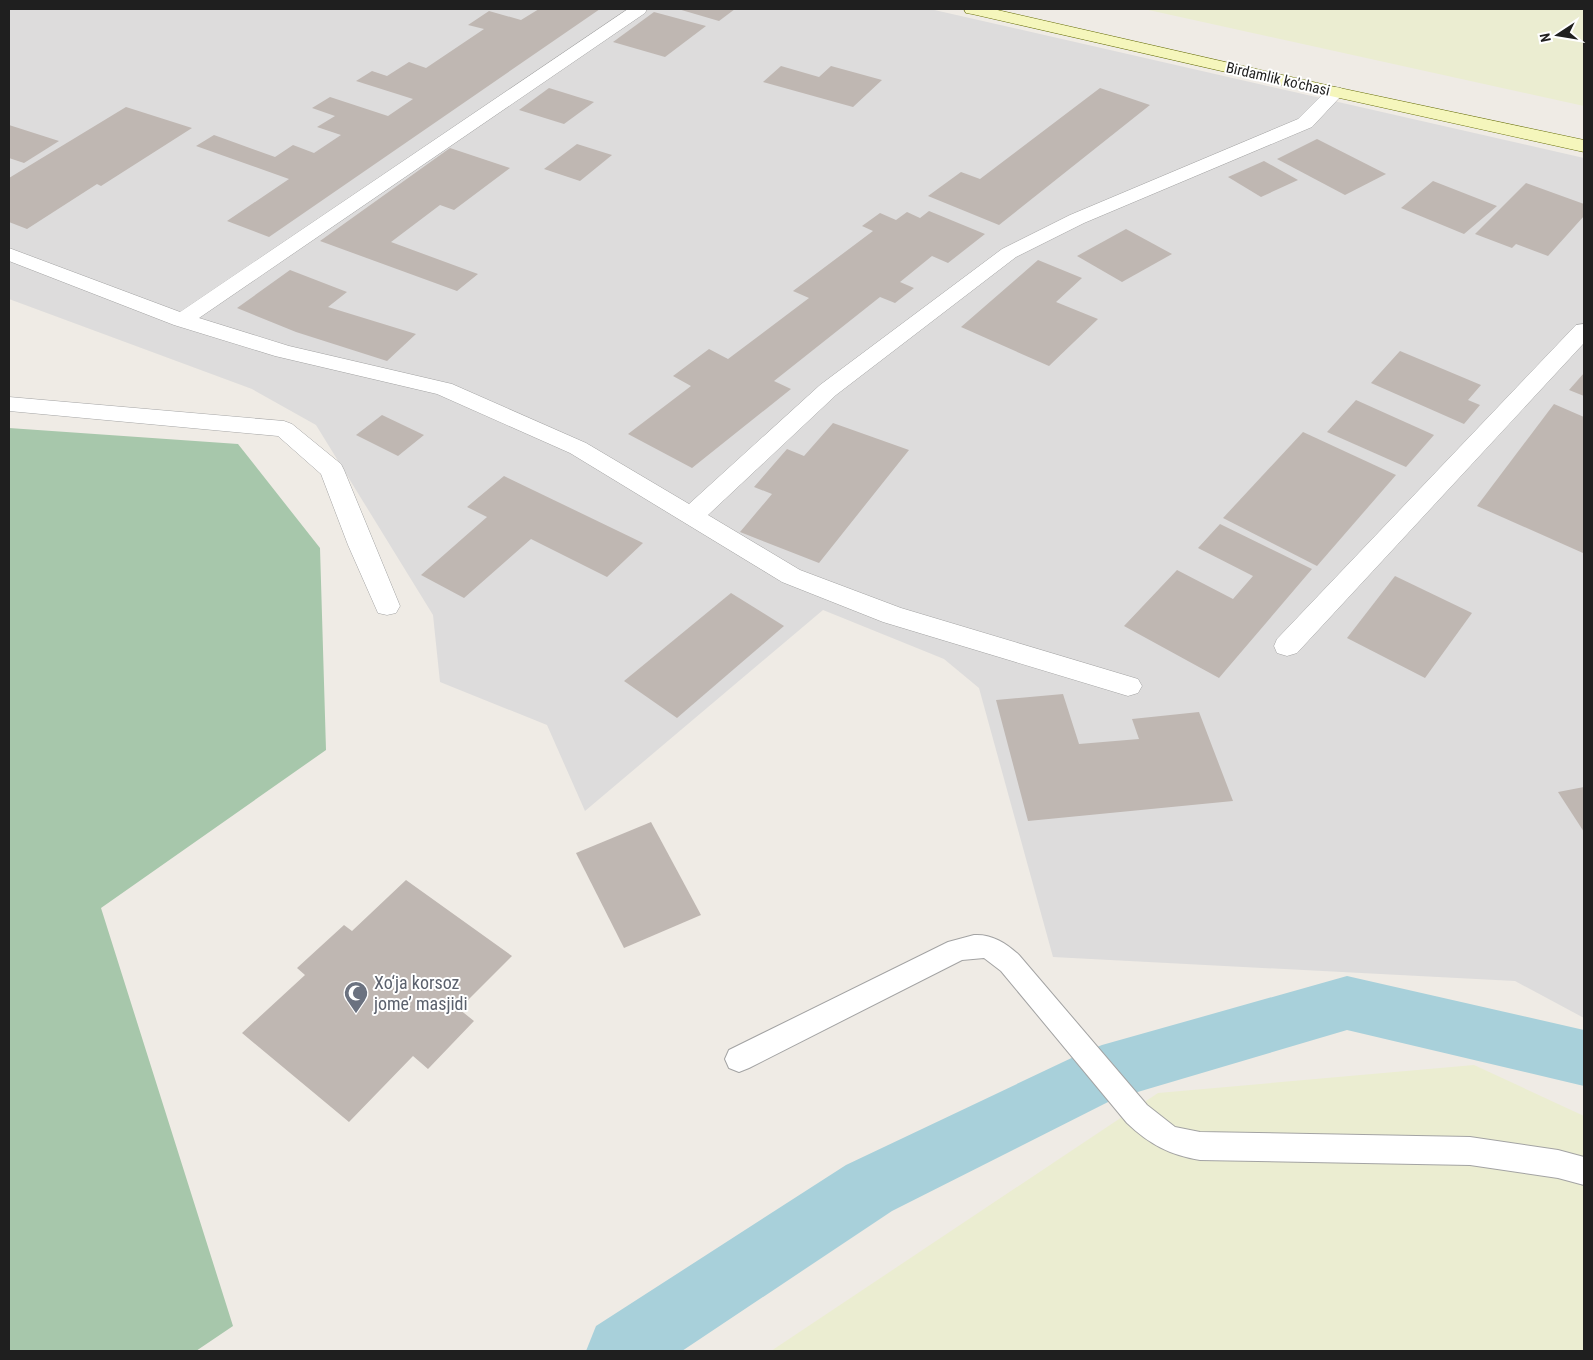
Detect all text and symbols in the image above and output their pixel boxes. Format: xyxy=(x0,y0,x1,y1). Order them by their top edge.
north arrow xyxy=(1533,10,1583,60)
text: N xyxy=(1537,32,1554,44)
street label: Birdamlik ko'chasi xyxy=(1224,58,1332,100)
place label: Xo‘ja korsoz jome’ masjidi xyxy=(373,972,468,1014)
mosque icon: Xo‘ja korsoz jome’ masjidi xyxy=(343,980,369,1014)

